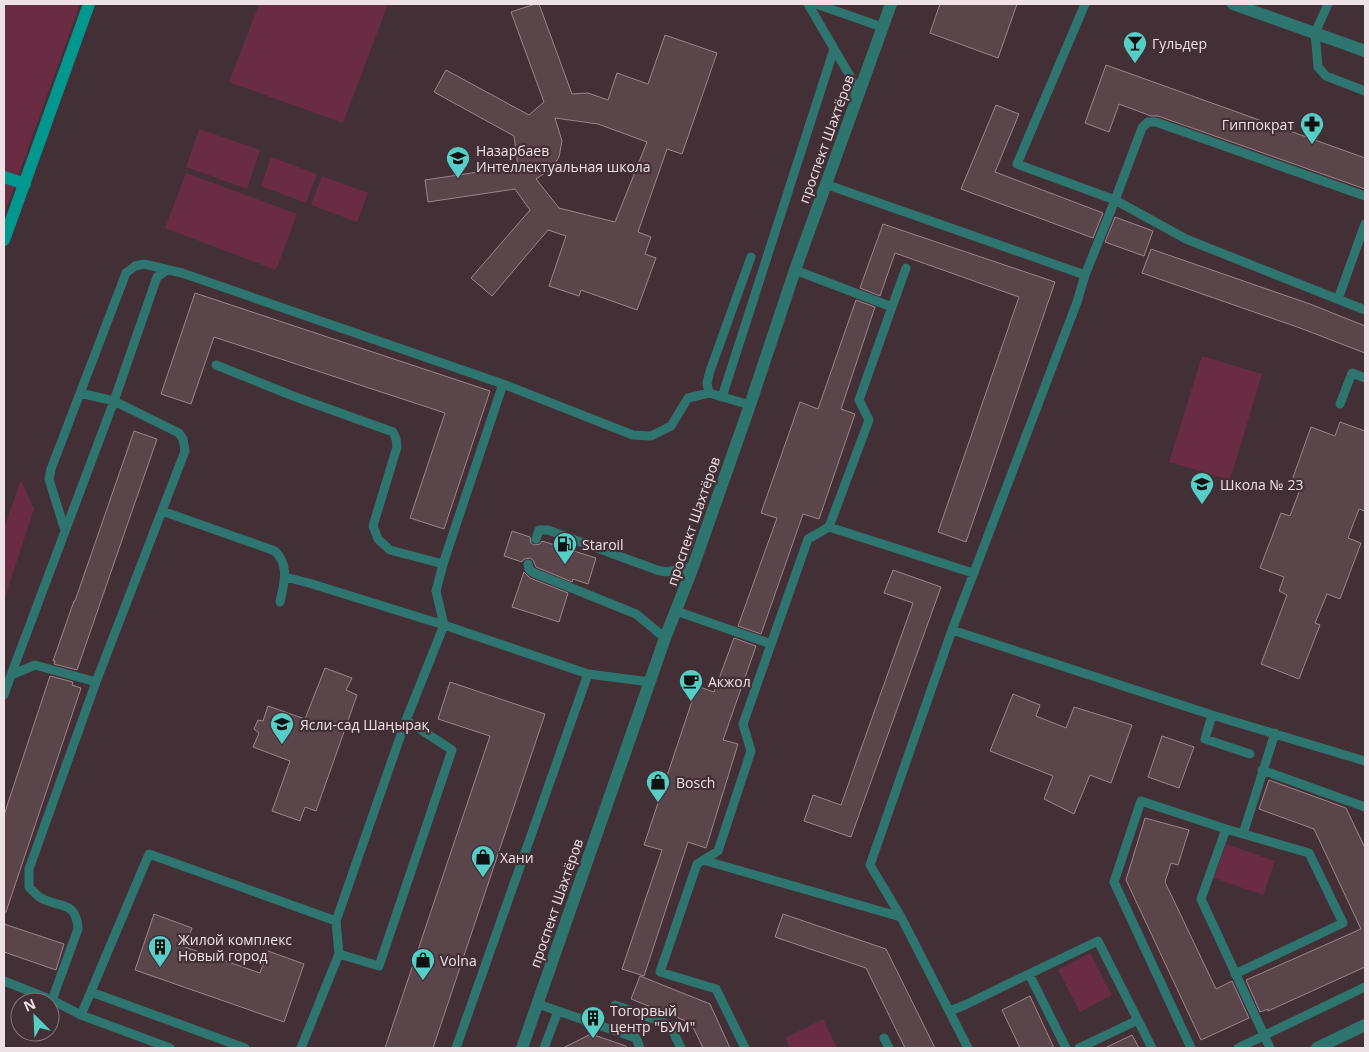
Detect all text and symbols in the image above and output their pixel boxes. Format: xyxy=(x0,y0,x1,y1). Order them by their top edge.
bar icon: Гульдер xyxy=(1122,30,1148,64)
place label: Гульдер xyxy=(1152,34,1207,53)
street label: проспект Шахтёров xyxy=(794,72,858,206)
pharmacy icon: Гиппократ xyxy=(1299,111,1325,145)
place label: Гиппократ xyxy=(1222,115,1294,134)
place label: Назарбаев Интеллектуальная школа xyxy=(476,141,651,176)
school or university icon: Назарбаев Интеллектуальная школа xyxy=(445,145,471,179)
street label: проспект Шахтёров xyxy=(662,454,724,588)
school or university icon: Школа № 23 xyxy=(1189,471,1215,505)
place label: Школа № 23 xyxy=(1220,475,1303,494)
fuel station icon: Staroil xyxy=(552,531,578,565)
place label: Staroil xyxy=(582,535,624,554)
cafe icon: Акжол xyxy=(678,668,704,702)
place label: Акжол xyxy=(708,672,751,691)
school or university icon: Ясли-сад Шаңырақ xyxy=(269,711,295,745)
place label: Ясли-сад Шаңырақ xyxy=(300,715,430,734)
shop icon: Bosch xyxy=(645,769,671,803)
place label: Bosch xyxy=(676,773,715,792)
street label: проспект Шахтёров xyxy=(525,836,587,970)
shop icon: Хани xyxy=(470,844,496,878)
place label: Хани xyxy=(500,848,534,867)
place label: Жилой комплекс Новый город xyxy=(178,930,292,965)
building icon: Жилой комплекс Новый город xyxy=(147,934,173,968)
shop icon: Volna xyxy=(410,947,436,981)
place label: Volna xyxy=(440,951,477,970)
north arrow xyxy=(10,992,60,1042)
text: N xyxy=(20,994,39,1016)
place label: Тогорвый центр "БУМ" xyxy=(610,1001,695,1036)
building icon: Тогорвый центр "БУМ" xyxy=(580,1005,606,1039)

